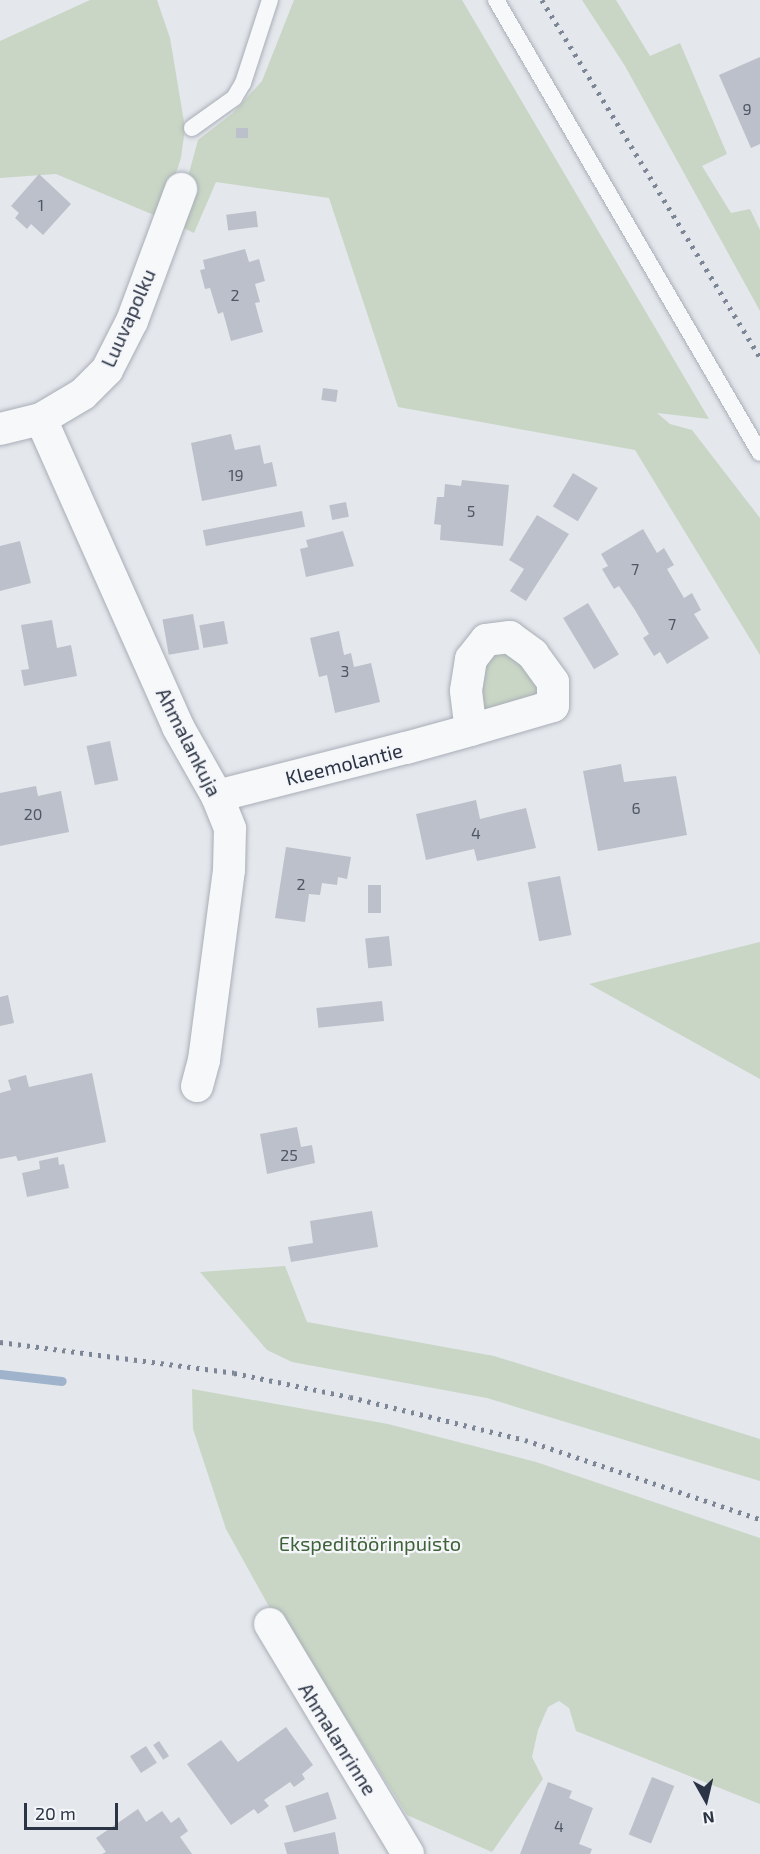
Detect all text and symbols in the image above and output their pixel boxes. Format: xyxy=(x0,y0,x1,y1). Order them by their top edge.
house number: 9 xyxy=(742,99,752,119)
house number: 1 xyxy=(38,195,44,215)
street label: Luuvapolku xyxy=(96,265,160,371)
house number: 2 xyxy=(231,285,239,305)
house number: 19 xyxy=(228,465,244,485)
house number: 5 xyxy=(467,501,475,521)
house number: 7 xyxy=(631,559,639,579)
house number: 7 xyxy=(668,614,676,634)
house number: 3 xyxy=(341,661,349,681)
street label: Ahmalankuja xyxy=(151,684,227,800)
street label: Kleemolantie xyxy=(283,738,405,790)
house number: 6 xyxy=(631,798,641,818)
house number: 20 xyxy=(24,804,42,824)
house number: 4 xyxy=(471,823,481,843)
house number: 2 xyxy=(297,874,305,894)
house number: 25 xyxy=(280,1145,298,1165)
park label: Ekspeditöörinpuisto xyxy=(279,1531,461,1555)
street label: Ahmalanrinne xyxy=(294,1678,382,1800)
north arrow xyxy=(676,1770,736,1830)
scale bar xyxy=(27,1791,122,1829)
text: 20 m xyxy=(35,1802,76,1824)
text: N xyxy=(702,1808,716,1829)
house number: 4 xyxy=(554,1816,564,1836)

